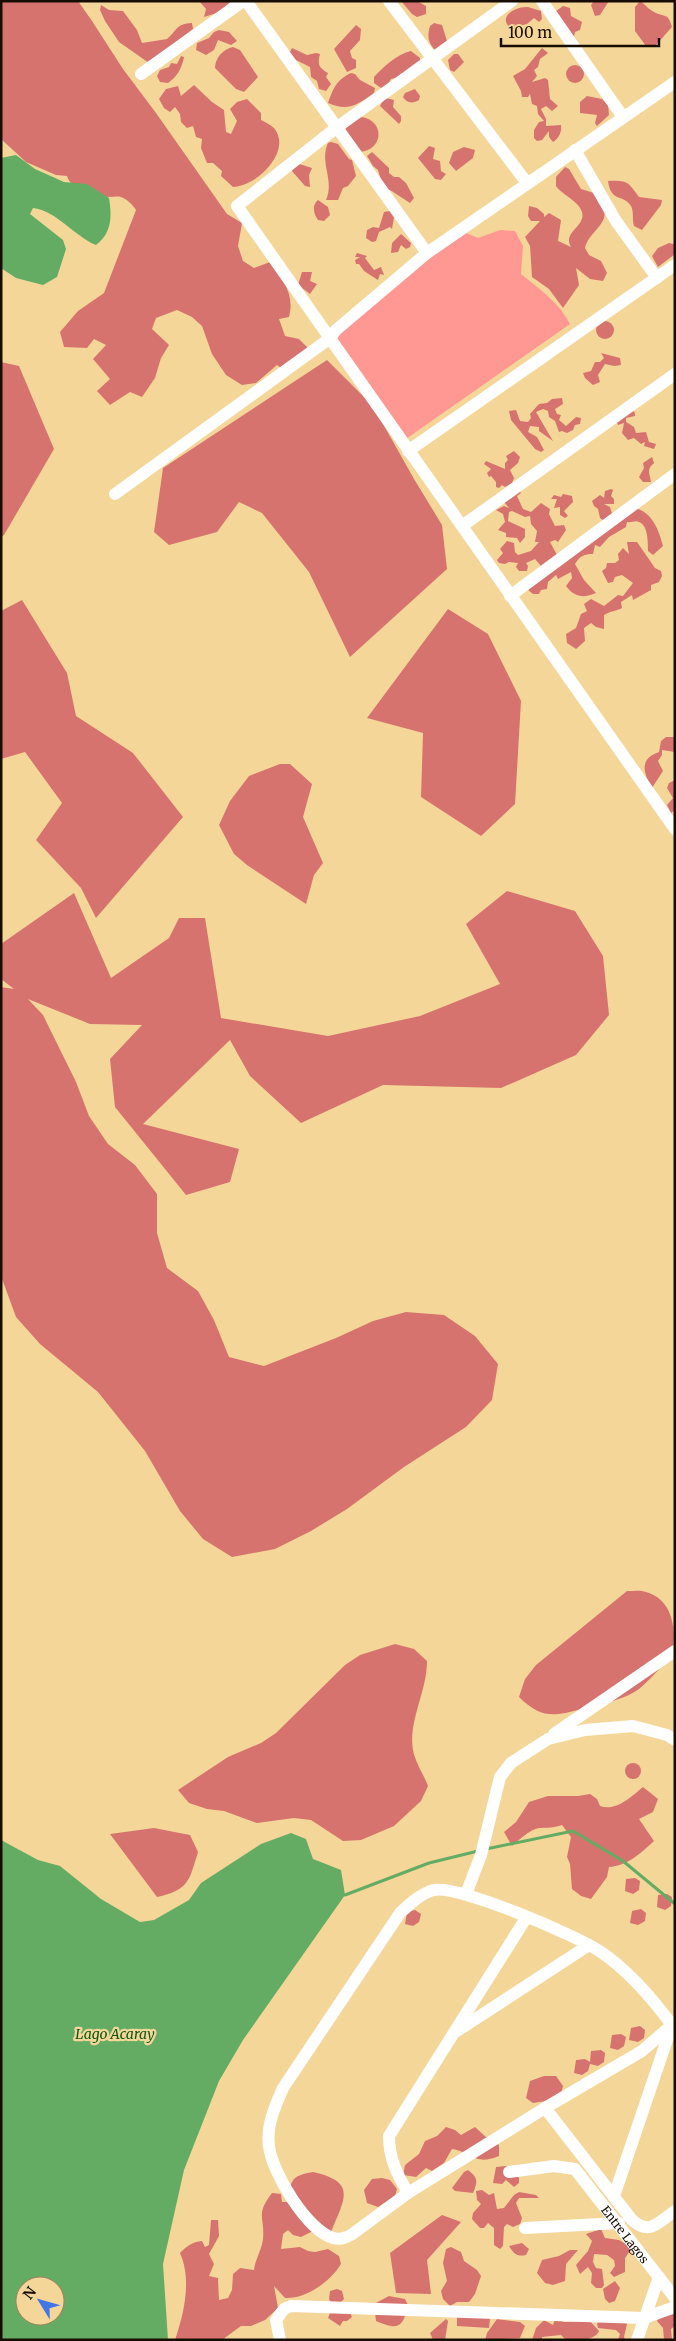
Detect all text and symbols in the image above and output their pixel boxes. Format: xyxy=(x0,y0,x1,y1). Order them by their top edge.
scale bar xyxy=(501,15,658,47)
text: 100 m xyxy=(508,23,552,42)
water label: Lago Acaray xyxy=(75,2025,155,2043)
street label: Entre Lagos xyxy=(599,2202,653,2266)
north arrow xyxy=(15,2276,65,2326)
text: N xyxy=(19,2283,40,2303)

